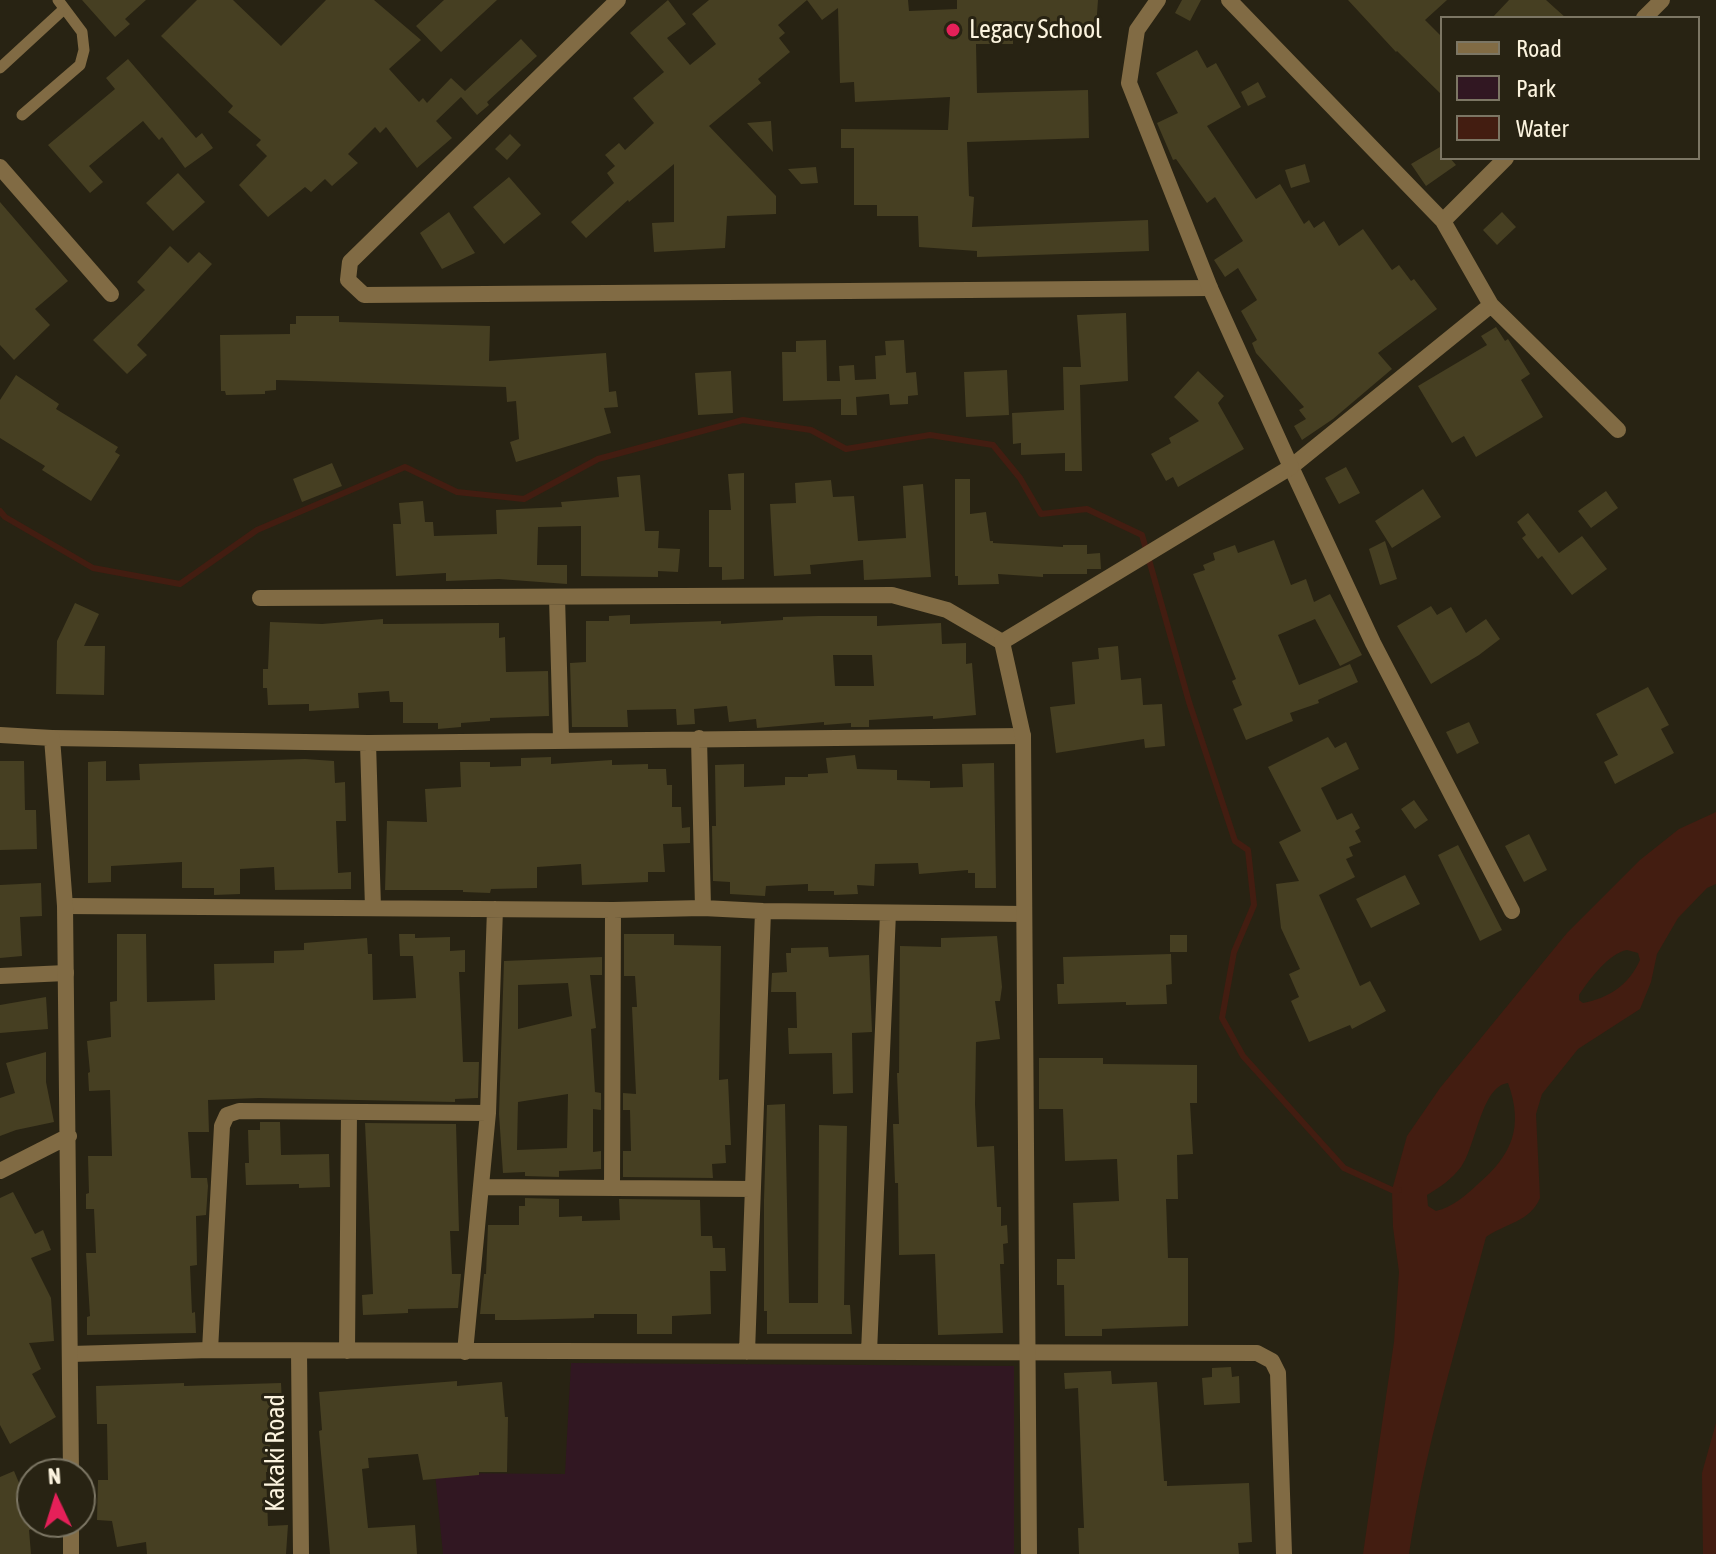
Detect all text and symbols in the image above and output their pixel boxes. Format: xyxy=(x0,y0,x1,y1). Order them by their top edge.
place label: Legacy School xyxy=(969,14,1102,46)
legend xyxy=(1440,16,1700,160)
marker: Legacy School xyxy=(944,21,962,39)
text: Road xyxy=(1516,35,1562,62)
text: Park xyxy=(1516,75,1556,102)
text: Water xyxy=(1516,115,1569,142)
street label: Kakaki Road xyxy=(260,1394,292,1512)
north arrow xyxy=(16,1458,96,1538)
text: N xyxy=(47,1463,62,1489)

